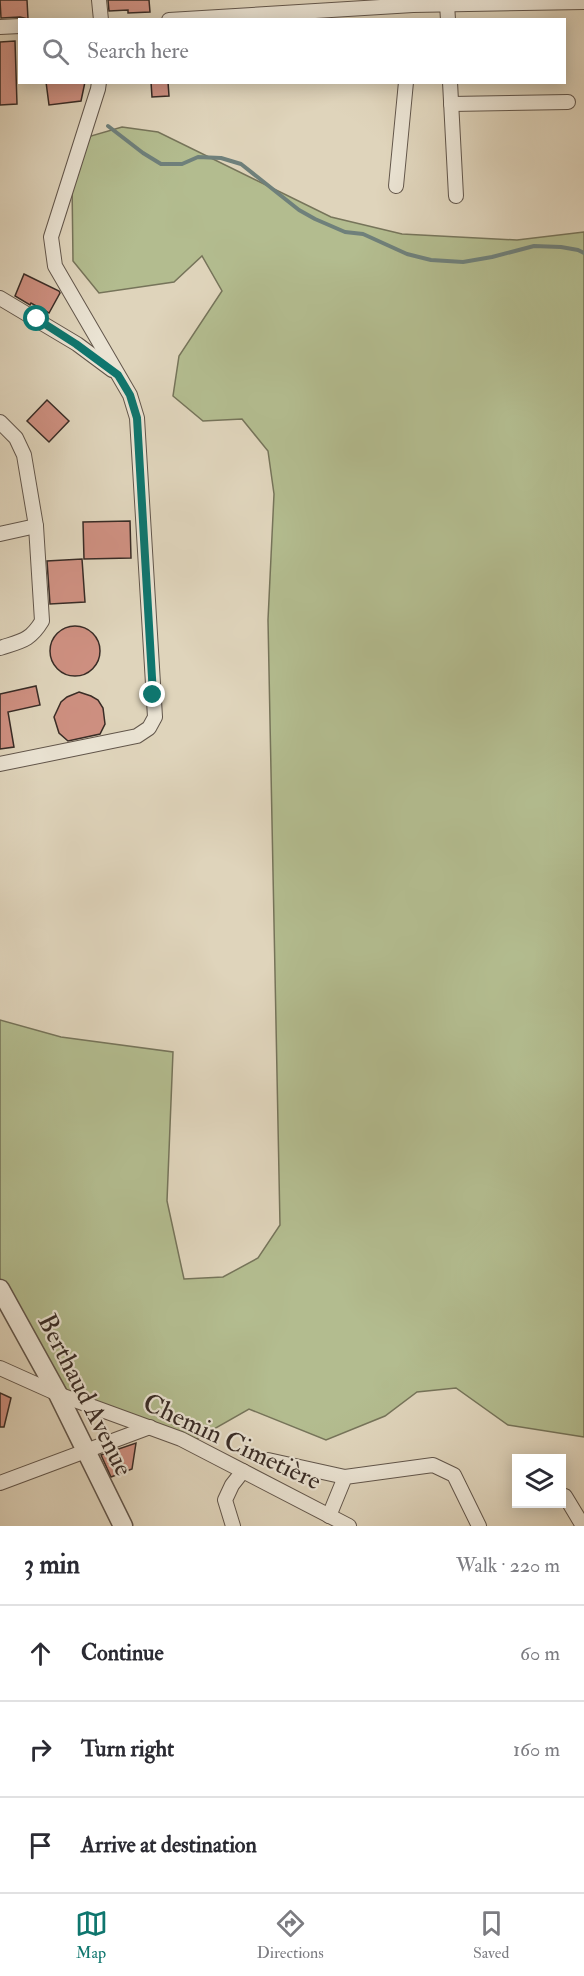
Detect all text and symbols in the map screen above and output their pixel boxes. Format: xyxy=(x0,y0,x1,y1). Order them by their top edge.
search box xyxy=(18,18,566,84)
icon: search xyxy=(39,35,72,68)
text: Search here xyxy=(87,37,189,65)
route start xyxy=(23,305,49,331)
route end xyxy=(139,681,165,707)
street label: Berthaud Avenue xyxy=(30,1309,140,1481)
street label: Chemin Cimetière xyxy=(138,1387,326,1497)
map controls xyxy=(512,1454,566,1508)
button: layers xyxy=(512,1454,566,1508)
text: 3 min xyxy=(24,1549,80,1581)
text: Walk · 220 m xyxy=(456,1553,560,1578)
icon: ahead xyxy=(24,1637,57,1670)
text: Continue xyxy=(81,1639,164,1667)
text: 60 m xyxy=(520,1641,560,1666)
icon: right xyxy=(24,1733,57,1766)
text: Turn right xyxy=(81,1735,174,1763)
text: 160 m xyxy=(513,1737,560,1762)
icon: arrive xyxy=(24,1829,57,1862)
text: Arrive at destination xyxy=(81,1831,257,1859)
tab: Map xyxy=(75,1907,108,1963)
tab: Directions xyxy=(257,1907,324,1963)
tab: Saved xyxy=(473,1907,509,1963)

